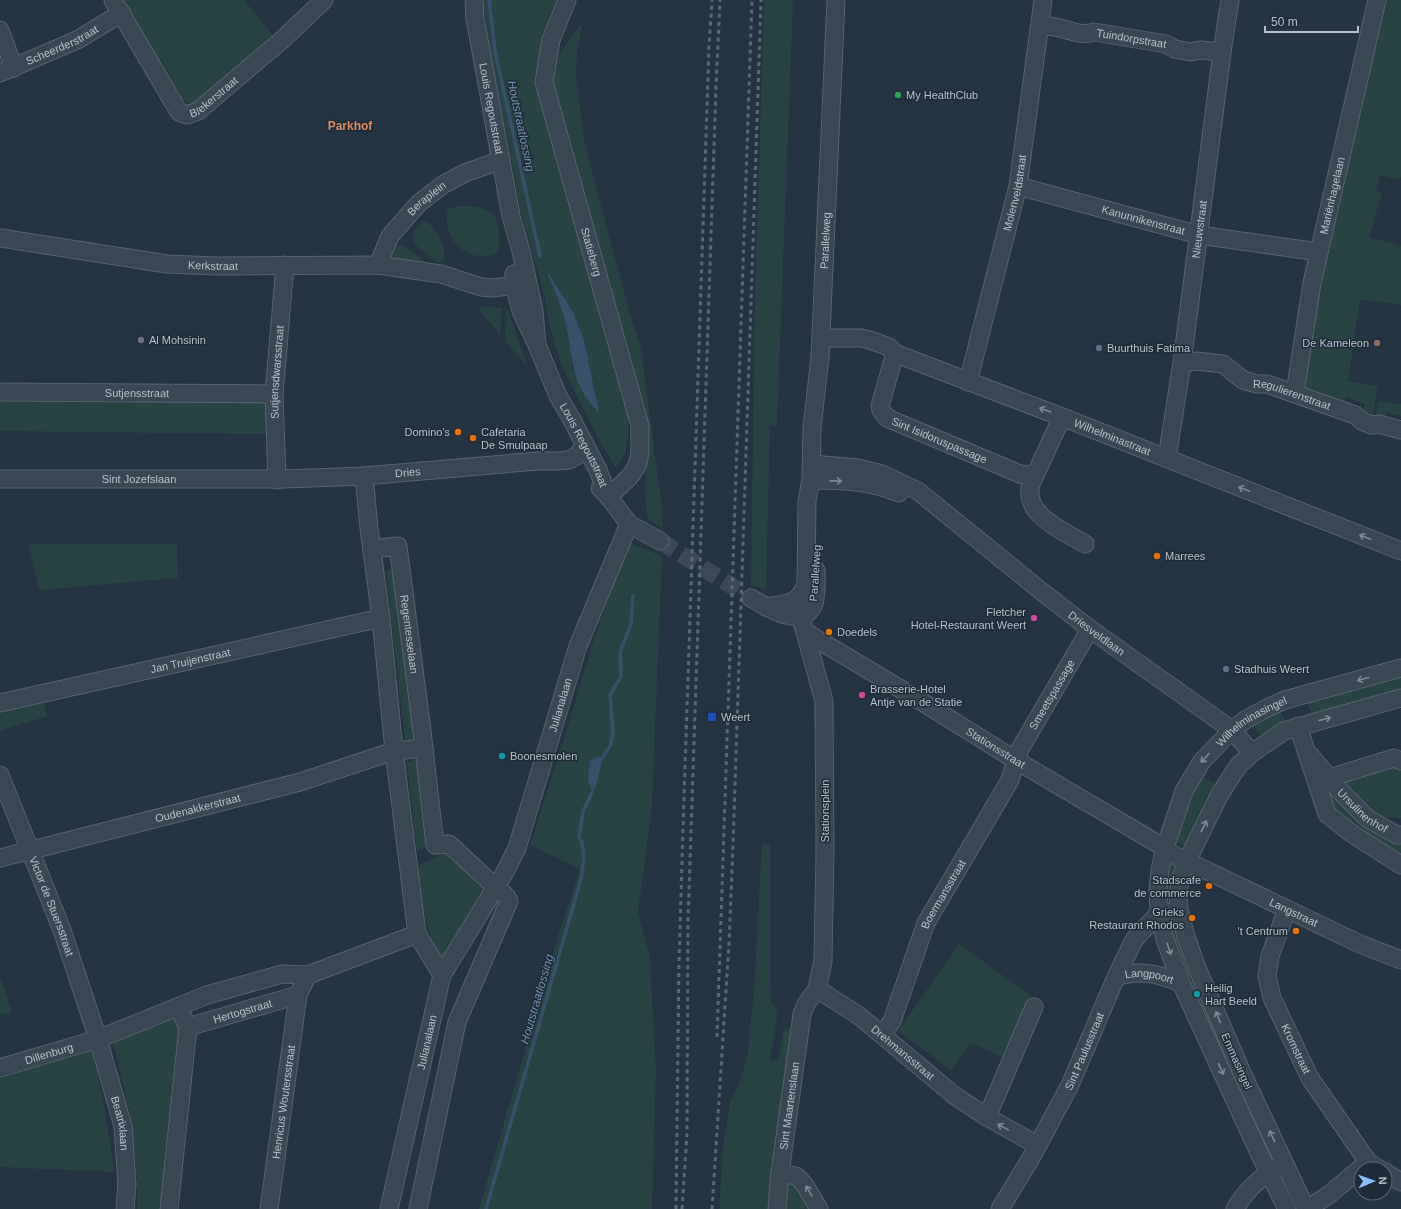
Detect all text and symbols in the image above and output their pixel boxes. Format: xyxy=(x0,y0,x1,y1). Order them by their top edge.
scale bar xyxy=(1265,8,1358,34)
text: 50 m xyxy=(1271,15,1298,29)
street label: Scheerderstraat xyxy=(24,23,100,67)
street label: Tuindorpstraat xyxy=(1096,27,1167,50)
street label: Louis Regoutstraat xyxy=(477,62,506,155)
street label: Blekerstraat xyxy=(188,74,240,120)
water label: Houtstraatlossing xyxy=(505,79,538,173)
place label: My HealthClub xyxy=(906,89,978,101)
marker: My HealthClub xyxy=(893,90,903,100)
district label: Parkhof xyxy=(328,119,373,133)
street label: Molenveldstraat xyxy=(1001,154,1028,232)
street label: Mariënhagelaan xyxy=(1317,156,1347,235)
street label: Beraplein xyxy=(405,179,448,218)
street label: Nieuwstraat xyxy=(1190,200,1209,259)
street label: Kanunnikenstraat xyxy=(1101,203,1186,237)
street label: Parallelweg xyxy=(818,212,832,269)
street label: Statieberg xyxy=(579,226,604,278)
street label: Kerkstraat xyxy=(188,259,238,272)
street label: Sutjensdwarsstraat xyxy=(268,325,286,419)
place label: Al Mohsinin xyxy=(149,334,206,346)
marker: Al Mohsinin xyxy=(136,335,146,345)
place label: De Kameleon xyxy=(1302,337,1369,349)
marker: De Kameleon xyxy=(1372,338,1382,348)
place label: Buurthuis Fatima xyxy=(1107,342,1191,354)
marker: Buurthuis Fatima xyxy=(1094,343,1104,353)
street label: Regulierenstraat xyxy=(1253,378,1332,412)
street label: Sutjensstraat xyxy=(105,387,169,399)
street label: Louis Regoutstraat xyxy=(558,401,610,489)
one-way arrow xyxy=(1039,406,1051,414)
street label: Sint Isidoruspassage xyxy=(890,415,989,465)
street label: Wilhelminastraat xyxy=(1072,416,1152,457)
place label: Domino's xyxy=(404,426,450,438)
place label: Cafetaria De Smulpaap xyxy=(481,426,548,451)
marker: Domino's xyxy=(453,427,463,437)
marker: Cafetaria De Smulpaap xyxy=(468,433,478,443)
street label: Dries xyxy=(394,465,422,479)
street label: Sint Jozefslaan xyxy=(102,473,176,485)
one-way arrow xyxy=(829,477,842,484)
one-way arrow xyxy=(1239,484,1251,492)
one-way arrow xyxy=(1359,532,1371,540)
street label: Parallelweg xyxy=(807,544,823,602)
place label: Marrees xyxy=(1165,550,1206,562)
marker: Marrees xyxy=(1152,551,1162,561)
street label: Regentesselaan xyxy=(398,594,420,674)
place label: Fletcher Hotel-Restaurant Weert xyxy=(911,606,1026,631)
street label: Driesveldlaan xyxy=(1066,609,1127,658)
marker: Fletcher Hotel-Restaurant Weert xyxy=(1029,613,1039,623)
place label: Doedels xyxy=(837,626,878,638)
marker: Doedels xyxy=(824,627,834,637)
street label: Jan Truijenstraat xyxy=(149,646,231,675)
street label: Smeetspassage xyxy=(1027,657,1077,732)
place label: Stadhuis Weert xyxy=(1234,663,1309,675)
marker: Stadhuis Weert xyxy=(1221,664,1231,674)
street label: Julianalaan xyxy=(546,676,574,733)
one-way arrow xyxy=(1357,676,1370,683)
place label: Brasserie-Hotel Antje van de Statie xyxy=(870,683,962,708)
marker: Brasserie-Hotel Antje van de Statie xyxy=(857,690,867,700)
street label: Wilhelminasingel xyxy=(1214,694,1288,749)
marker: Weert xyxy=(706,711,718,723)
place label: Weert xyxy=(721,711,750,723)
one-way arrow xyxy=(1318,715,1331,722)
street label: Stationsstraat xyxy=(964,725,1027,770)
place label: Boonesmolen xyxy=(510,750,577,762)
marker: Boonesmolen xyxy=(497,751,507,761)
one-way arrow xyxy=(1201,753,1210,763)
street label: Stationsplein xyxy=(819,780,831,843)
street label: Ursulinenhof xyxy=(1335,786,1391,835)
street label: Oudenakkerstraat xyxy=(154,791,242,824)
one-way arrow xyxy=(1201,820,1209,832)
street label: Victor de Stuersstraat xyxy=(27,855,76,957)
street label: Boermansstraat xyxy=(919,858,968,930)
place label: Stadscafe de commerce xyxy=(1134,874,1201,899)
marker: Stadscafe de commerce xyxy=(1204,881,1214,891)
street label: Langstraat xyxy=(1268,896,1320,929)
place label: Grieks Restaurant Rhodos xyxy=(1089,906,1184,931)
marker: Grieks Restaurant Rhodos xyxy=(1187,913,1197,923)
place label: 't Centrum xyxy=(1238,925,1288,937)
marker: 't Centrum xyxy=(1291,926,1301,936)
one-way arrow xyxy=(1165,942,1173,954)
water label: Houtstraatlossing xyxy=(517,952,557,1045)
street label: Langpoort xyxy=(1124,967,1175,986)
place label: Heilig Hart Beeld xyxy=(1205,982,1257,1007)
marker: Heilig Hart Beeld xyxy=(1192,989,1202,999)
street label: Hertogstraat xyxy=(212,997,273,1025)
street label: Sint Paulusstraat xyxy=(1062,1011,1106,1092)
one-way arrow xyxy=(1213,1012,1221,1024)
street label: Julianalaan xyxy=(415,1014,439,1071)
street label: Kromstraat xyxy=(1279,1022,1313,1076)
street label: Drehmansstraat xyxy=(869,1023,937,1082)
street label: Emmasingel xyxy=(1219,1031,1255,1091)
street label: Dillenburg xyxy=(23,1041,74,1066)
street label: Henricus Woutersstraat xyxy=(270,1044,297,1160)
street label: Sint Maartenslaan xyxy=(777,1061,801,1151)
one-way arrow xyxy=(1218,1063,1225,1075)
street label: Beatrixlaan xyxy=(109,1095,131,1151)
one-way arrow xyxy=(997,1122,1009,1130)
one-way arrow xyxy=(1268,1130,1275,1142)
north arrow xyxy=(1353,1161,1393,1201)
text: N xyxy=(1377,1176,1389,1185)
one-way arrow xyxy=(804,1186,813,1197)

